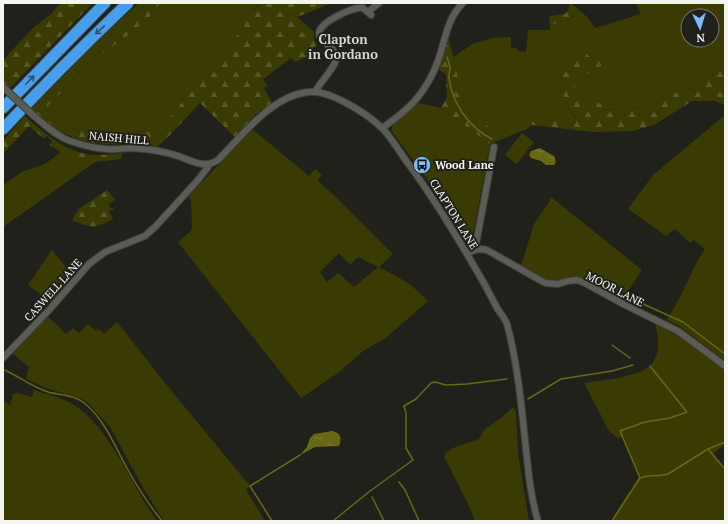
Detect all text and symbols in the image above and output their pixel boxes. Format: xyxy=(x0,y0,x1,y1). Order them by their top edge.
north arrow xyxy=(680,8,720,48)
one-way arrow xyxy=(95,25,105,34)
district label: Clapton in Gordano xyxy=(308,30,378,63)
text: N xyxy=(695,31,705,45)
one-way arrow xyxy=(25,76,34,86)
street label: NAISH HILL xyxy=(89,128,149,148)
bus stop icon: Wood Lane xyxy=(412,155,432,175)
place label: Wood Lane xyxy=(435,158,494,172)
street label: CLAPTON LANE xyxy=(427,176,481,252)
street label: CASWELL LANE xyxy=(21,256,85,324)
street label: MOOR LANE xyxy=(584,268,646,310)

